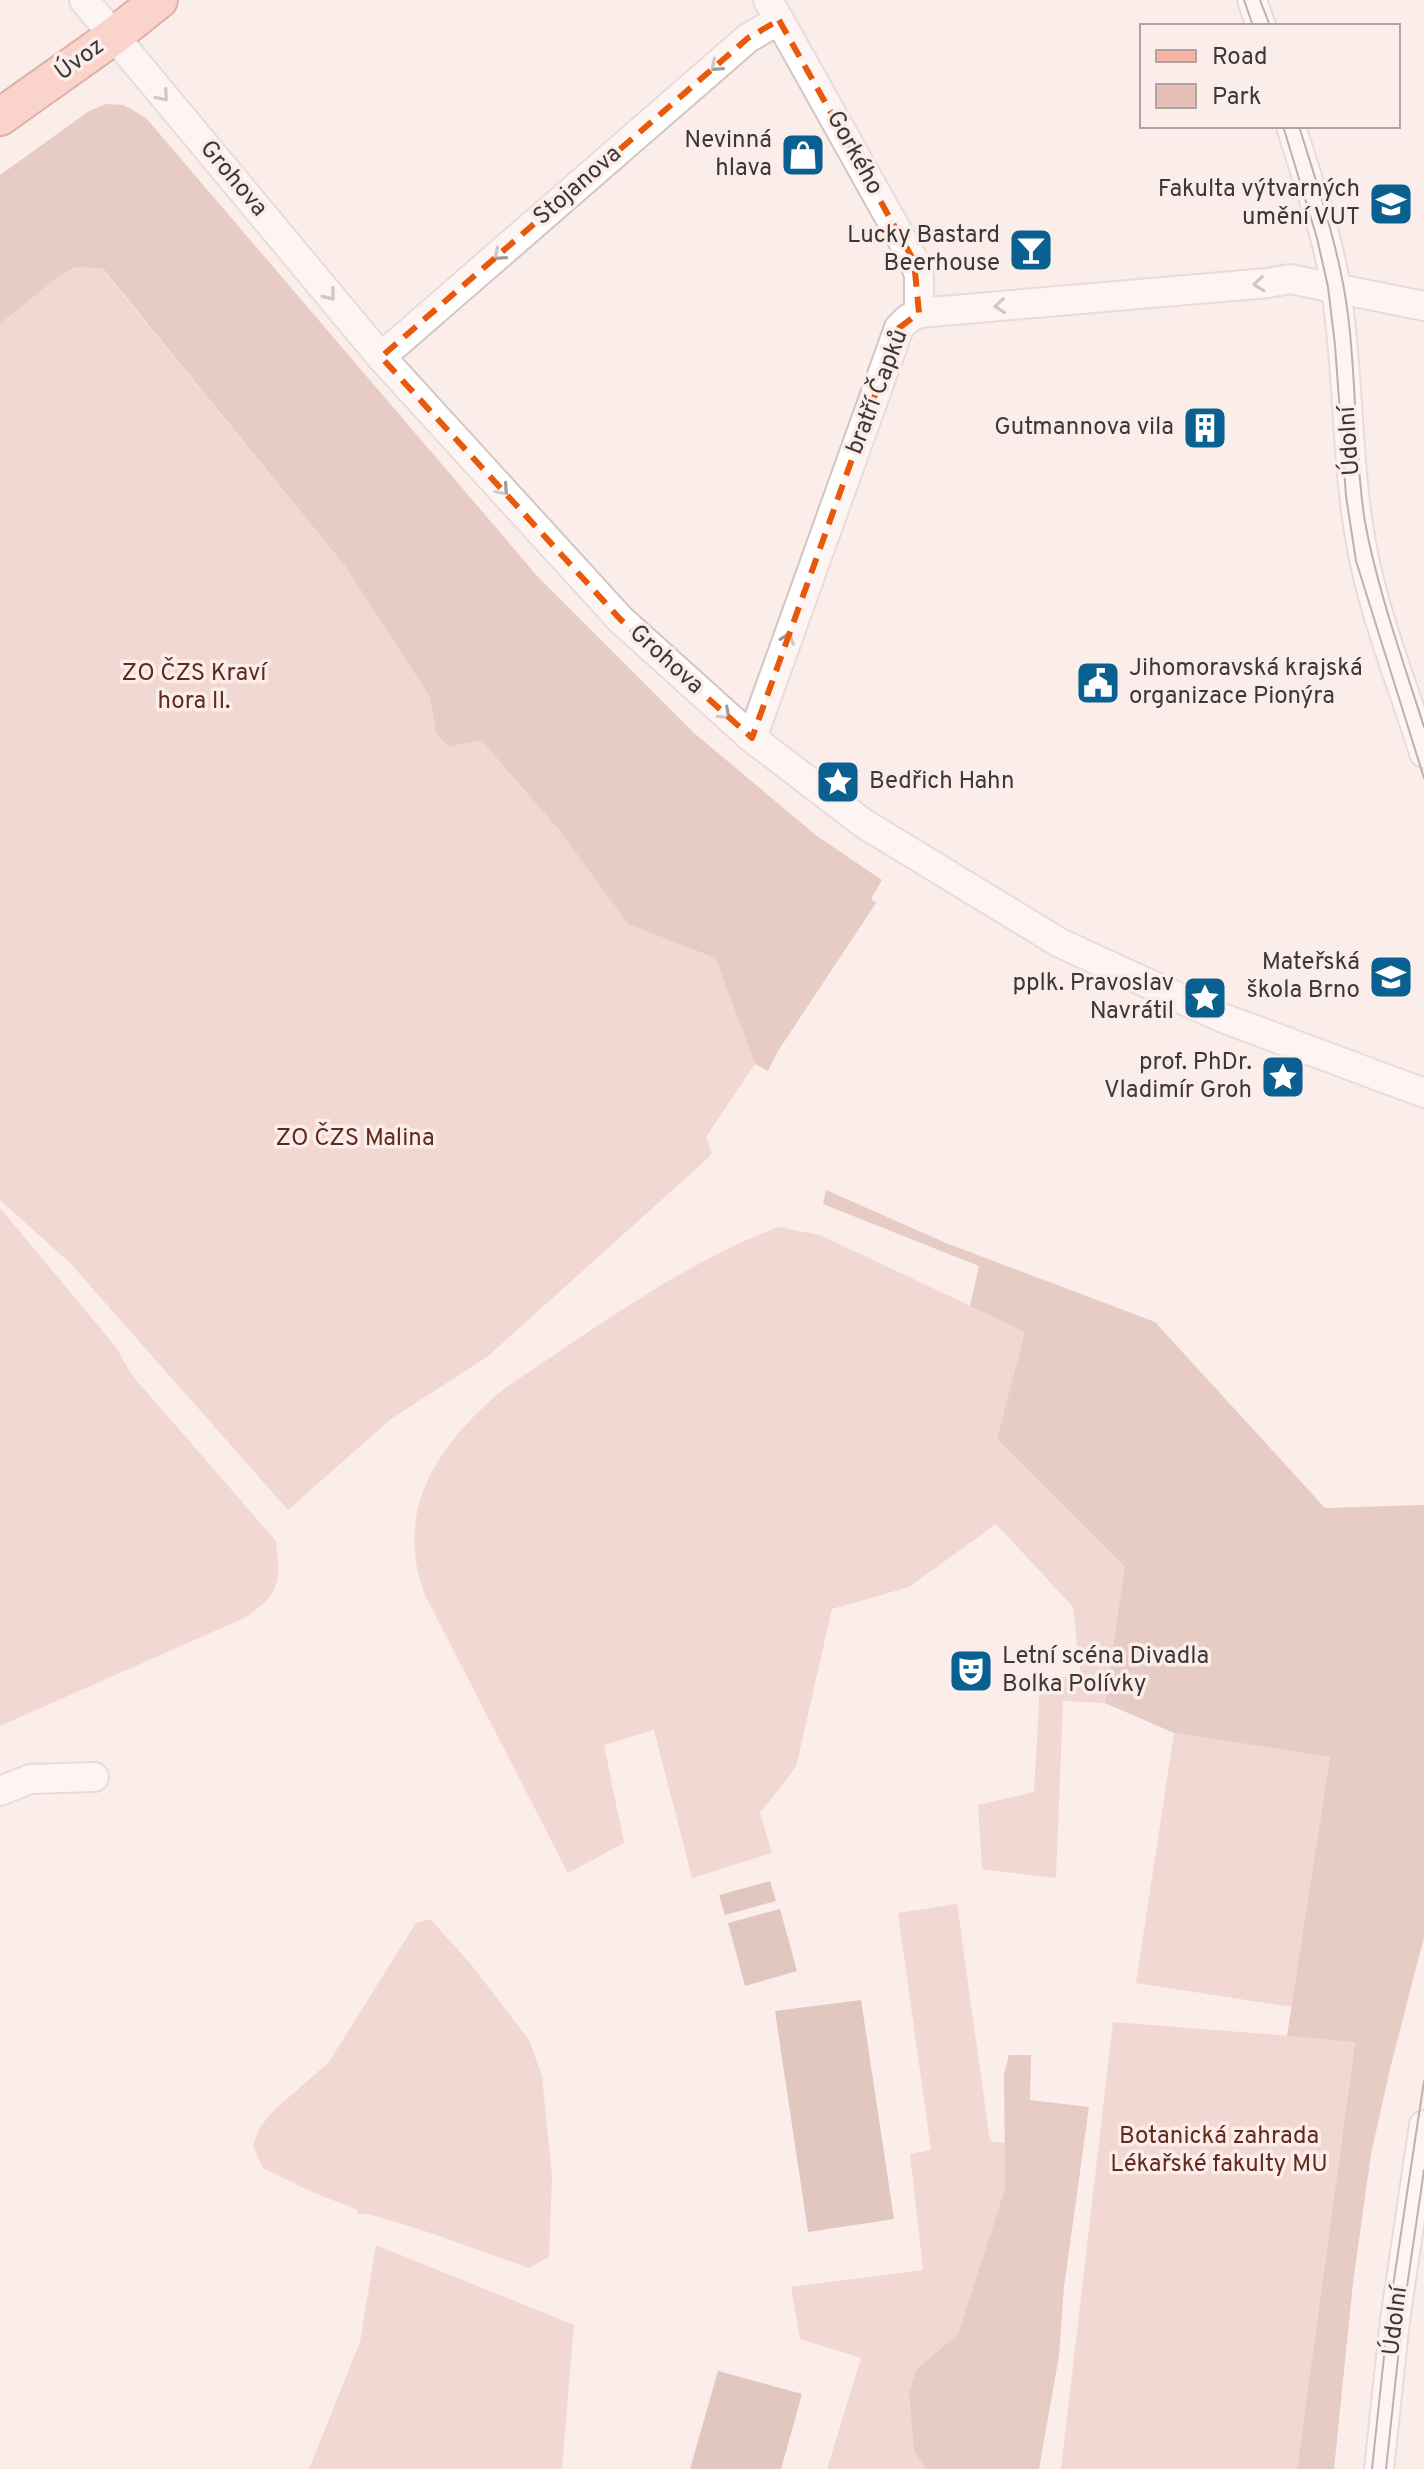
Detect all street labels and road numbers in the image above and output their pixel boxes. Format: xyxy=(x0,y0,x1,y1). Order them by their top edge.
street label: Úvoz xyxy=(48,30,111,88)
street label: Gorkého xyxy=(819,106,889,200)
street label: Grohova xyxy=(193,135,273,223)
street label: Stojanova xyxy=(528,140,628,232)
street label: bratří Čapků xyxy=(839,325,916,459)
street label: Údolní xyxy=(1330,403,1367,477)
street label: Grohova xyxy=(622,619,710,701)
street label: Údolní xyxy=(1375,2283,1415,2357)

